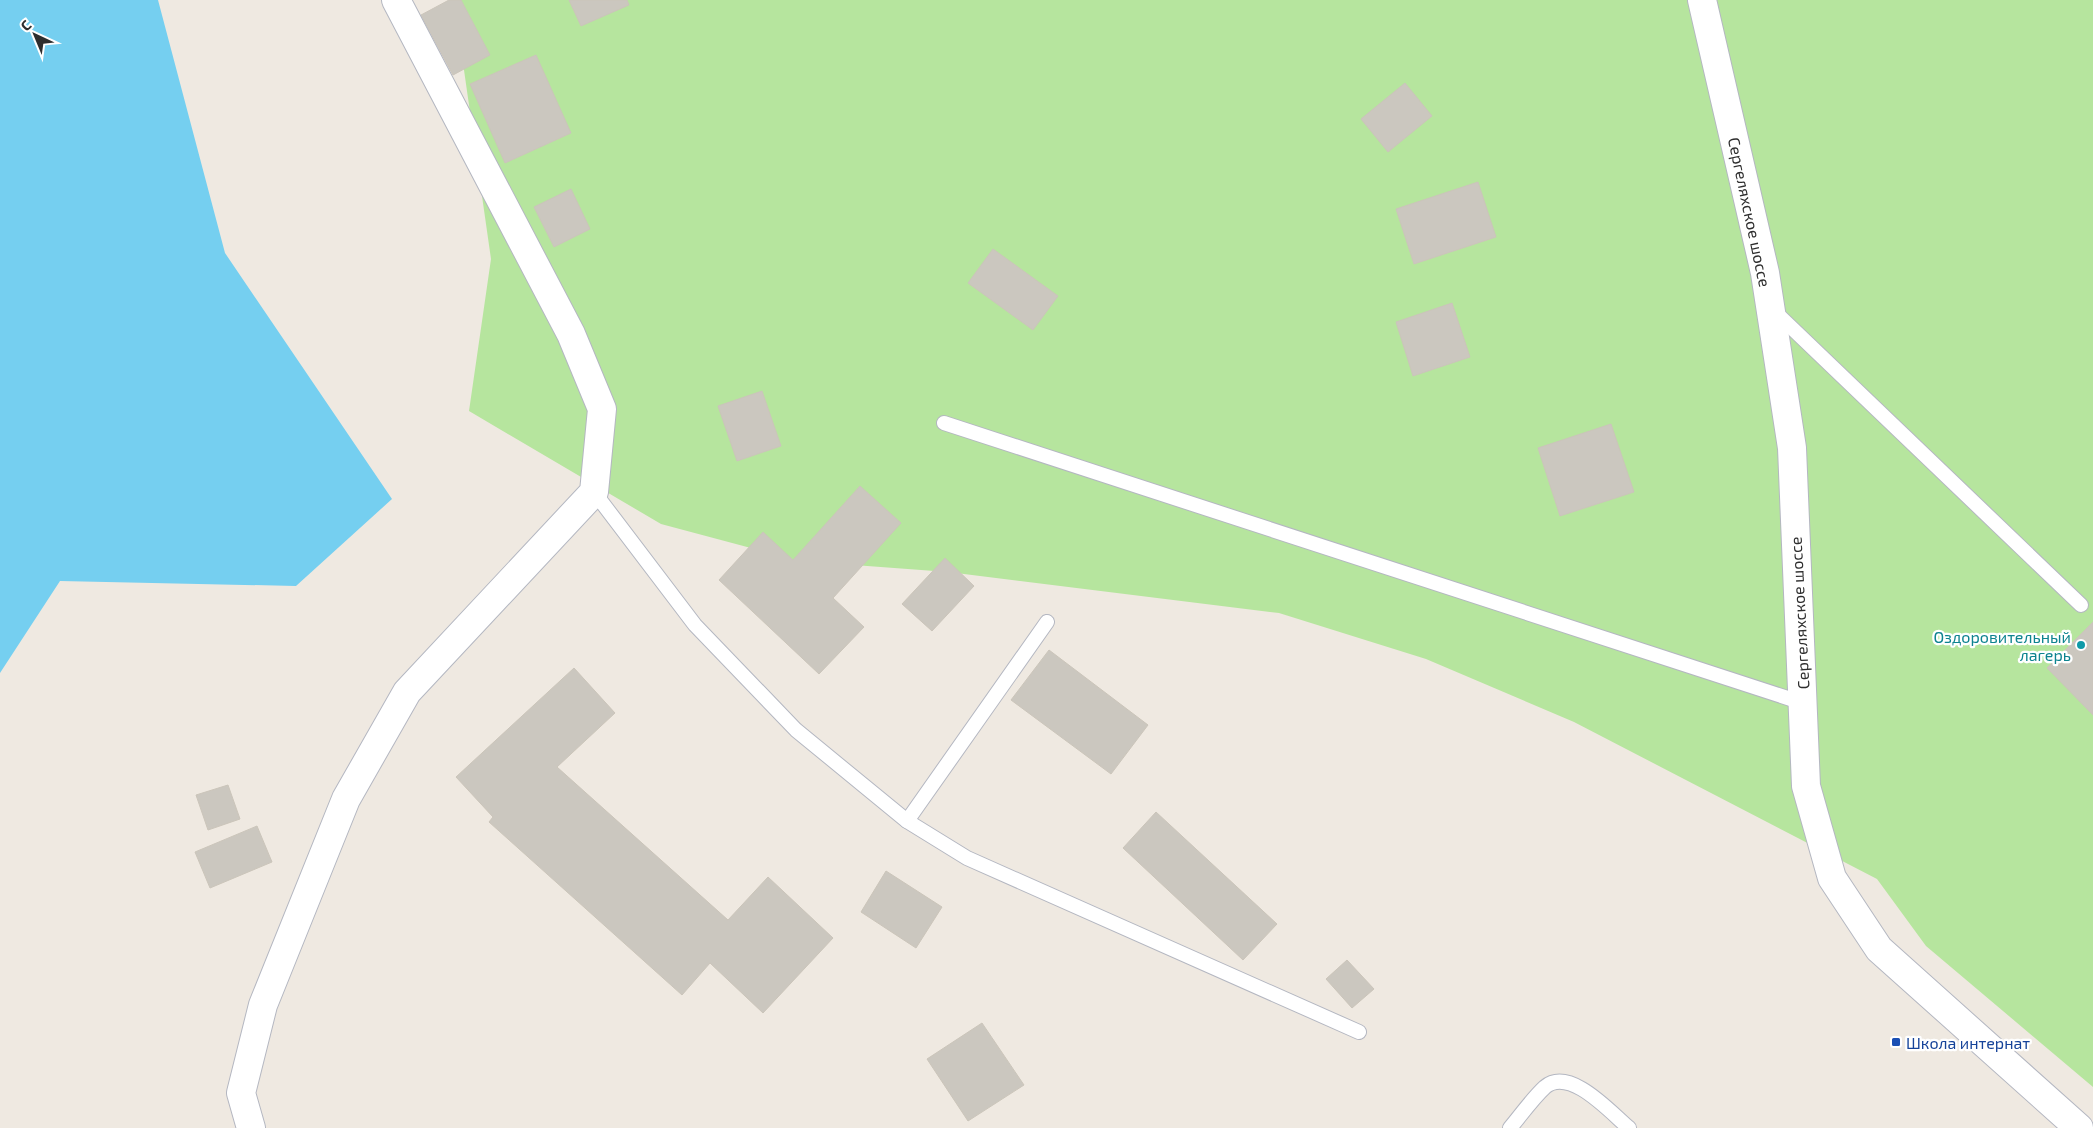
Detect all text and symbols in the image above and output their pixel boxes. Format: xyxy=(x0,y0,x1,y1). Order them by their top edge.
north arrow xyxy=(10,10,60,60)
text: С xyxy=(17,16,34,34)
street label: Сергеляхское шоссе xyxy=(1725,135,1775,289)
street label: Сергеляхское шоссе xyxy=(1786,536,1812,690)
place label: Оздоровительный лагерь xyxy=(1933,627,2071,664)
marker: Оздоровительный лагерь xyxy=(2075,639,2087,651)
place label: Школа интернат xyxy=(1906,1033,2030,1052)
marker: Школа интернат xyxy=(1890,1036,1902,1048)

